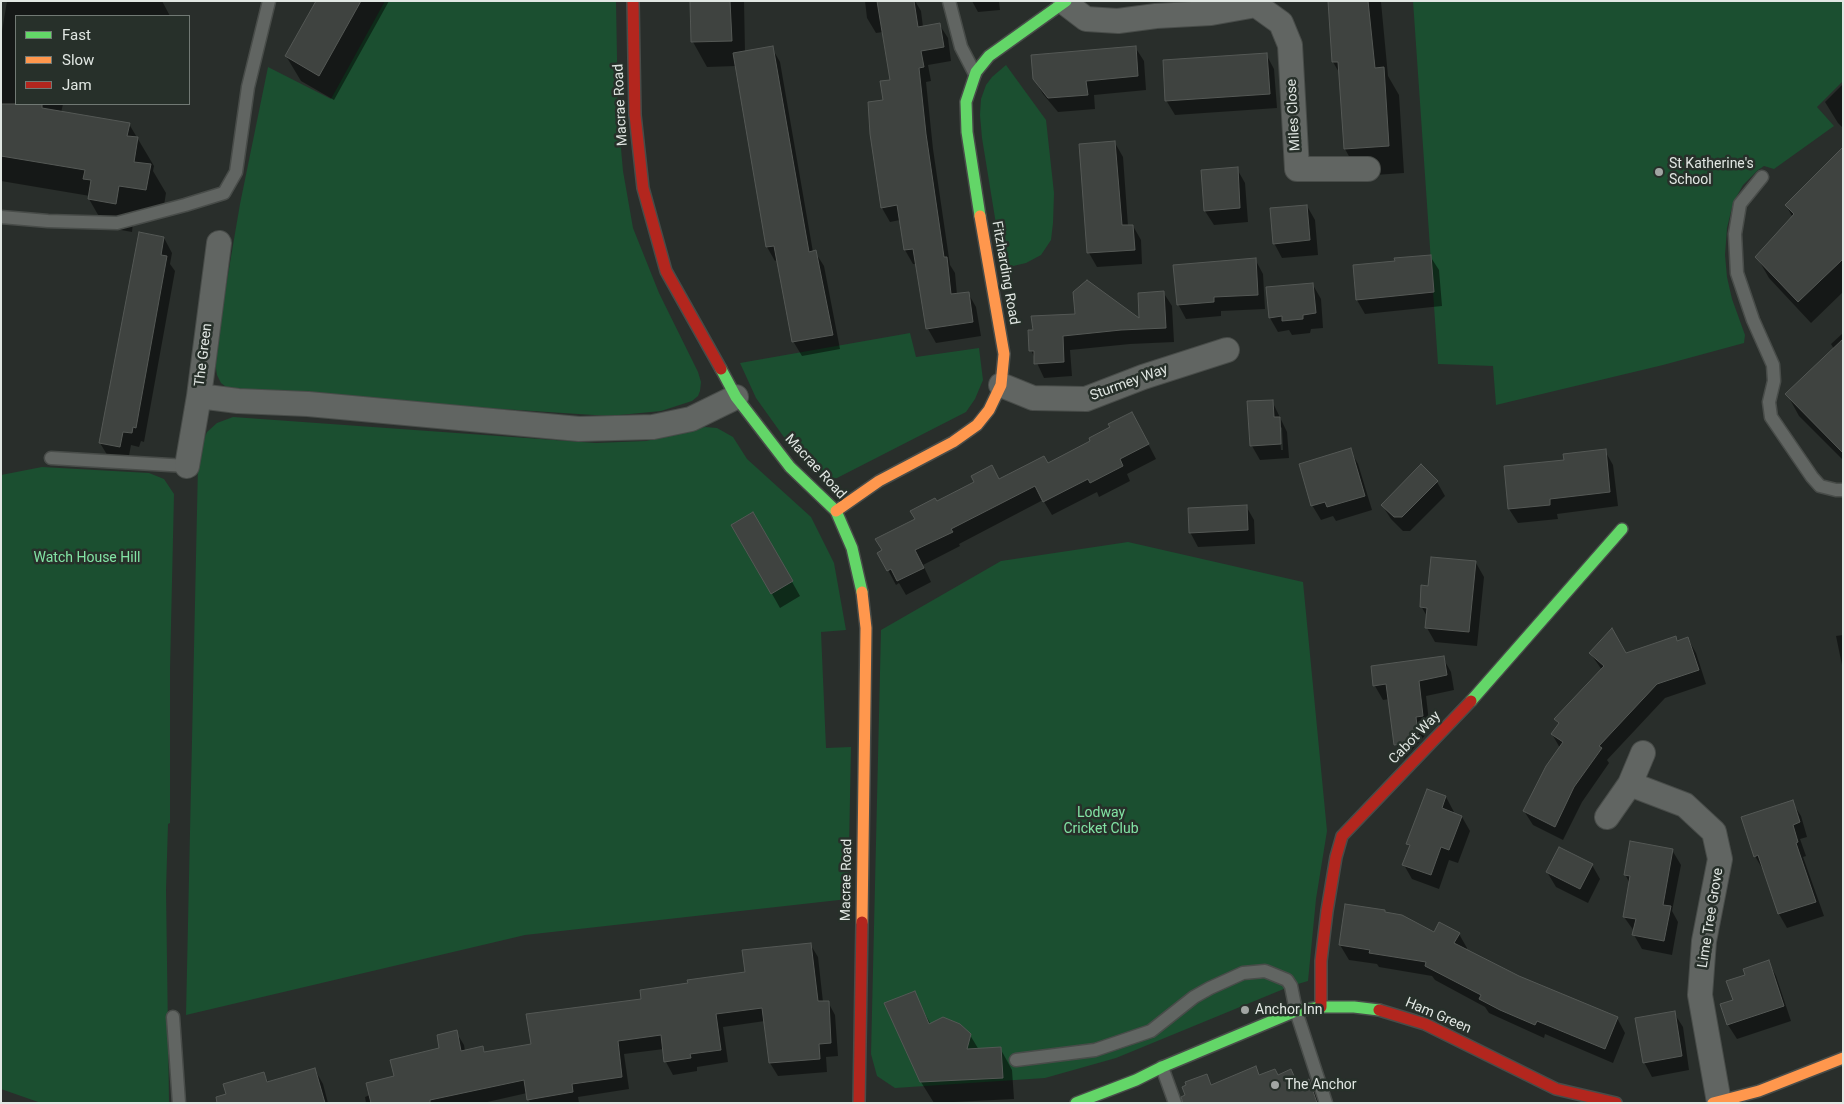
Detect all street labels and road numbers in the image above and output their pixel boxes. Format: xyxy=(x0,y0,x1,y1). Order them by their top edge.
street label: Macrae Road xyxy=(610,63,632,147)
street label: Miles Close xyxy=(1284,78,1304,152)
street label: Fitzharding Road xyxy=(988,220,1022,326)
street label: The Green xyxy=(192,322,216,388)
street label: Sturmey Way xyxy=(1088,361,1170,405)
street label: Macrae Road xyxy=(781,431,849,503)
street label: Cabot Way xyxy=(1386,708,1444,768)
street label: Macrae Road xyxy=(838,839,856,921)
street label: Lime Tree Grove xyxy=(1695,867,1727,969)
street label: Ham Green xyxy=(1402,995,1474,1037)

